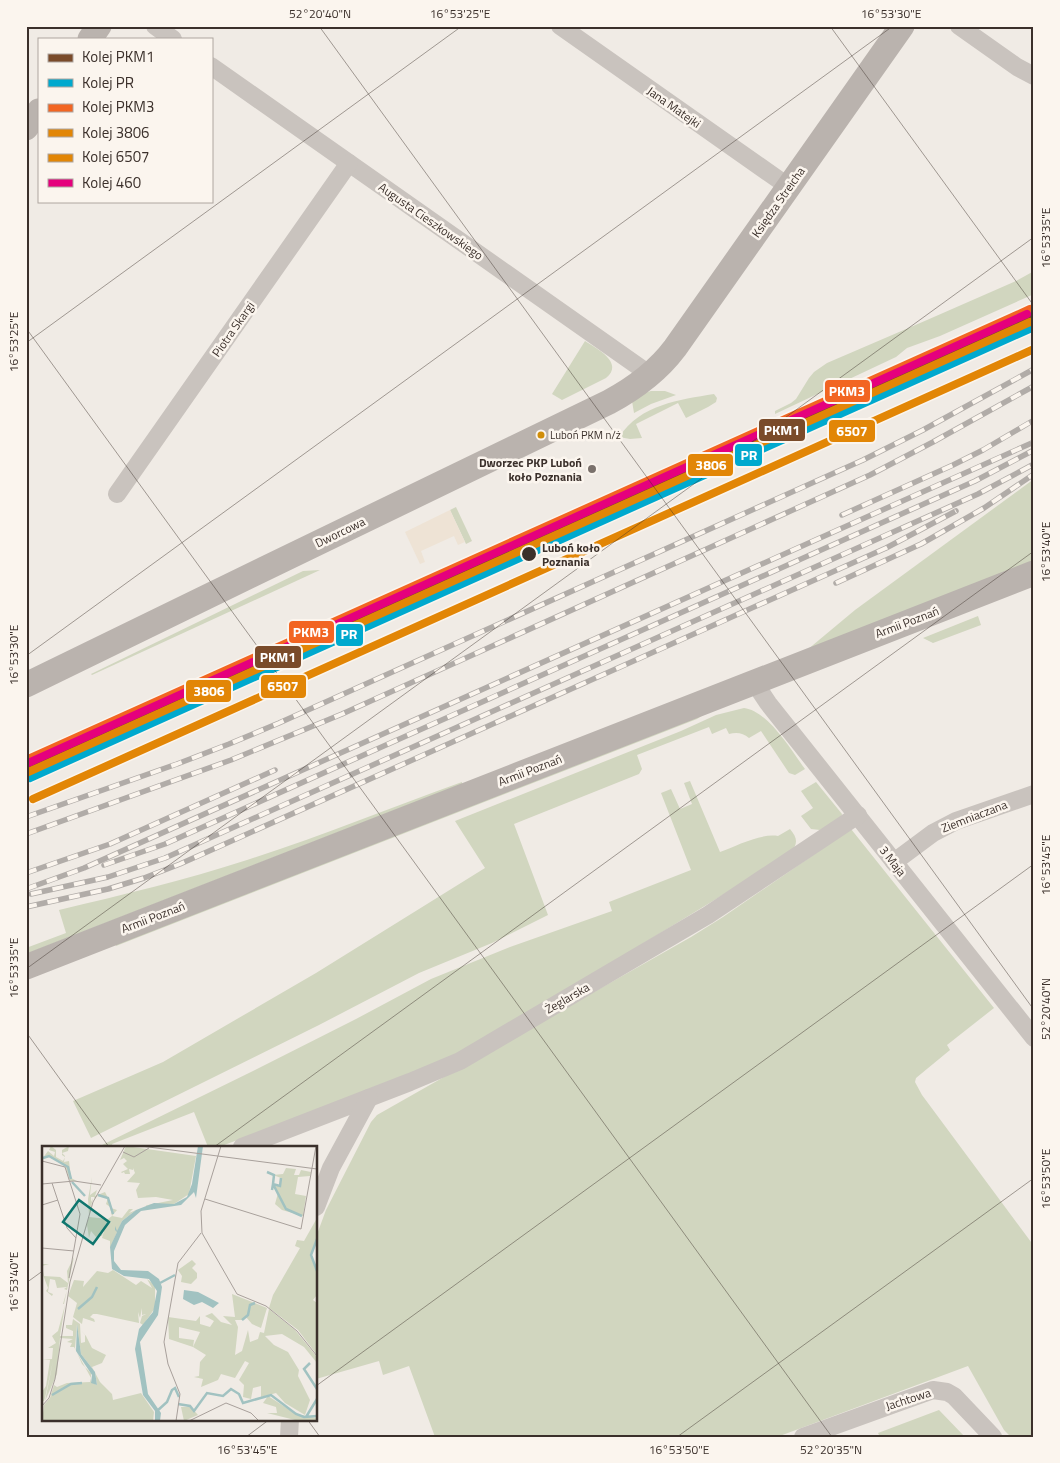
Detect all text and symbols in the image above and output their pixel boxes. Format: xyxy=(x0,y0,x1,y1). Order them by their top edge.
text: 52°20'40"N xyxy=(289,4,351,23)
text: 16°53'25"E xyxy=(430,4,491,23)
text: 16°53'30"E xyxy=(861,4,922,23)
legend xyxy=(38,38,212,202)
text: Kolej PKM1 xyxy=(82,45,154,68)
text: Kolej PR xyxy=(82,71,134,94)
street label: Jana Matejki xyxy=(643,81,705,133)
text: Kolej PKM3 xyxy=(82,95,154,118)
text: Kolej 3806 xyxy=(82,121,149,144)
text: Kolej 6507 xyxy=(82,145,149,168)
street label: Księdza Streicha xyxy=(747,163,809,241)
text: Kolej 460 xyxy=(82,171,141,194)
street label: Augusta Cieszkowskiego xyxy=(375,178,487,264)
text: 16°53'35"E xyxy=(1036,207,1055,268)
street label: Piotra Skargi xyxy=(207,297,259,361)
text: 16°53'25"E xyxy=(4,311,23,372)
line badge: PKM3 xyxy=(824,379,871,403)
text: PKM3 xyxy=(829,380,865,401)
line badge: PKM1 xyxy=(758,418,806,442)
text: PKM1 xyxy=(764,419,800,440)
line badge: 6507 xyxy=(828,419,876,443)
text: 6507 xyxy=(836,420,868,441)
place label: Luboń PKM n/ż xyxy=(550,427,621,443)
marker: Luboń PKM n/ż xyxy=(536,430,546,440)
line badge: PR xyxy=(734,443,763,467)
text: PR xyxy=(741,444,758,465)
place label: Dworzec PKP Luboń koło Poznania xyxy=(479,453,582,486)
line badge: 3806 xyxy=(687,453,734,477)
text: 3806 xyxy=(695,454,727,475)
marker: Dworzec PKP Luboń koło Poznania xyxy=(586,463,598,475)
street label: Dworcowa xyxy=(312,512,368,552)
text: 16°53'40"E xyxy=(1036,521,1055,582)
place label: Luboń koło Poznania xyxy=(542,538,600,571)
marker: Luboń koło Poznania xyxy=(520,545,538,563)
street label: Armii Poznań xyxy=(872,601,942,643)
line badge: PKM3 xyxy=(288,620,335,644)
text: PKM3 xyxy=(293,621,329,642)
line badge: PR xyxy=(335,623,364,647)
text: PR xyxy=(341,623,358,644)
text: 16°53'30"E xyxy=(4,624,23,685)
line badge: PKM1 xyxy=(254,645,302,669)
text: PKM1 xyxy=(260,646,296,667)
line badge: 6507 xyxy=(260,674,307,699)
text: 6507 xyxy=(267,675,299,696)
line badge: 3806 xyxy=(185,679,232,703)
text: 3806 xyxy=(193,680,225,701)
street label: Armii Poznań xyxy=(495,749,565,791)
street label: Ziemniaczana xyxy=(938,795,1010,837)
text: 16°53'45"E xyxy=(1036,834,1055,895)
street label: 3 Maja xyxy=(875,842,911,880)
street label: Armii Poznań xyxy=(118,896,188,938)
text: 16°53'35"E xyxy=(4,937,23,998)
street label: Żeglarska xyxy=(541,978,593,1018)
text: 52°20'40"N xyxy=(1036,978,1055,1040)
inset map xyxy=(42,1146,318,1420)
text: 16°53'50"E xyxy=(1036,1148,1055,1209)
text: 16°53'40"E xyxy=(4,1251,23,1312)
street label: Jachtowa xyxy=(883,1383,933,1415)
text: 16°53'45"E xyxy=(217,1440,278,1459)
text: 16°53'50"E xyxy=(649,1440,710,1459)
text: 52°20'35"N xyxy=(800,1440,862,1459)

